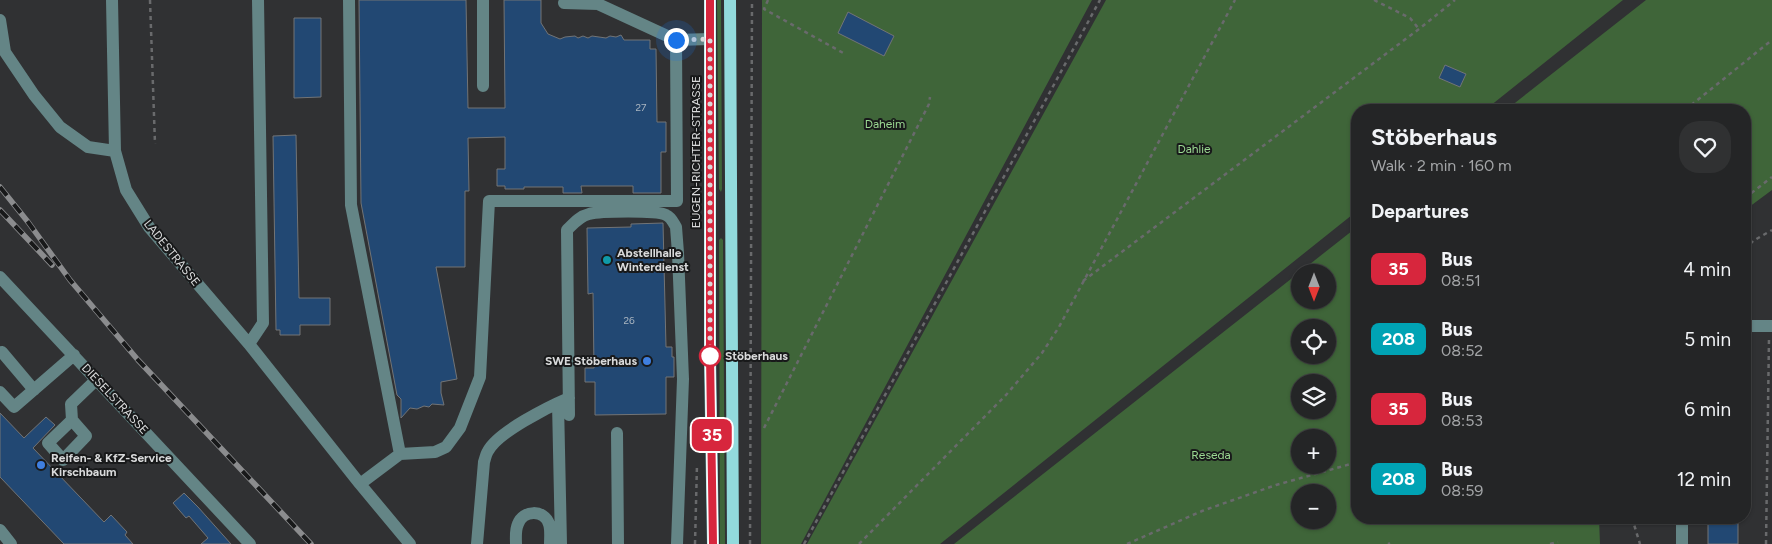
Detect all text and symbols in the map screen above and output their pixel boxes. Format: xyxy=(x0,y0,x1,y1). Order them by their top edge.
your location xyxy=(664,28,689,53)
street label: EUGEN-RICHTER-STRASSE xyxy=(689,76,703,228)
house number: 27 xyxy=(636,101,647,114)
park label: Daheim xyxy=(865,117,905,131)
button: heart xyxy=(1679,121,1731,173)
text: Stöberhaus xyxy=(1371,122,1497,151)
park label: Dahlie xyxy=(1177,142,1211,156)
text: Walk · 2 min · 160 m xyxy=(1371,156,1512,175)
text: Departures xyxy=(1371,200,1469,223)
street label: LADESTRASSE xyxy=(141,217,203,289)
place label: Abstellhalle Winterdienst xyxy=(617,246,689,274)
text: Bus xyxy=(1441,248,1472,271)
marker: Abstellhalle Winterdienst xyxy=(601,254,613,266)
text: 35 xyxy=(1388,258,1409,280)
text: 4 min xyxy=(1683,258,1731,281)
north arrow xyxy=(1291,264,1336,309)
map controls xyxy=(1291,264,1336,529)
text: 08:51 xyxy=(1441,271,1481,290)
house number: 26 xyxy=(623,314,635,327)
text: Bus xyxy=(1441,318,1472,341)
button: locate xyxy=(1291,319,1336,364)
text: 208 xyxy=(1382,328,1415,350)
text: 5 min xyxy=(1684,328,1731,351)
text: 08:52 xyxy=(1441,341,1483,360)
marker: Stöberhaus xyxy=(699,345,721,367)
place label: Stöberhaus xyxy=(725,349,788,363)
place label: SWE Stöberhaus xyxy=(545,354,637,368)
marker: SWE Stöberhaus xyxy=(641,355,653,367)
street label: DIESELSTRASSE xyxy=(79,361,151,437)
button: layers xyxy=(1291,374,1336,419)
text: Bus xyxy=(1441,388,1472,411)
text: 35 xyxy=(1388,398,1409,420)
text: 6 min xyxy=(1684,398,1731,421)
text: 08:53 xyxy=(1441,411,1483,430)
line badge: 35 xyxy=(690,419,734,451)
text: 35 xyxy=(702,424,722,446)
button: + xyxy=(1291,429,1336,474)
park label: Reseda xyxy=(1191,448,1231,462)
place label: Reifen- & KfZ-Service Kirschbaum xyxy=(51,451,172,479)
text: Bus xyxy=(1441,458,1472,481)
marker: Reifen- & KfZ-Service Kirschbaum xyxy=(35,459,47,471)
text: 208 xyxy=(1382,468,1415,490)
text: 12 min xyxy=(1677,468,1731,491)
text: 08:59 xyxy=(1441,481,1483,500)
button: − xyxy=(1291,484,1336,529)

